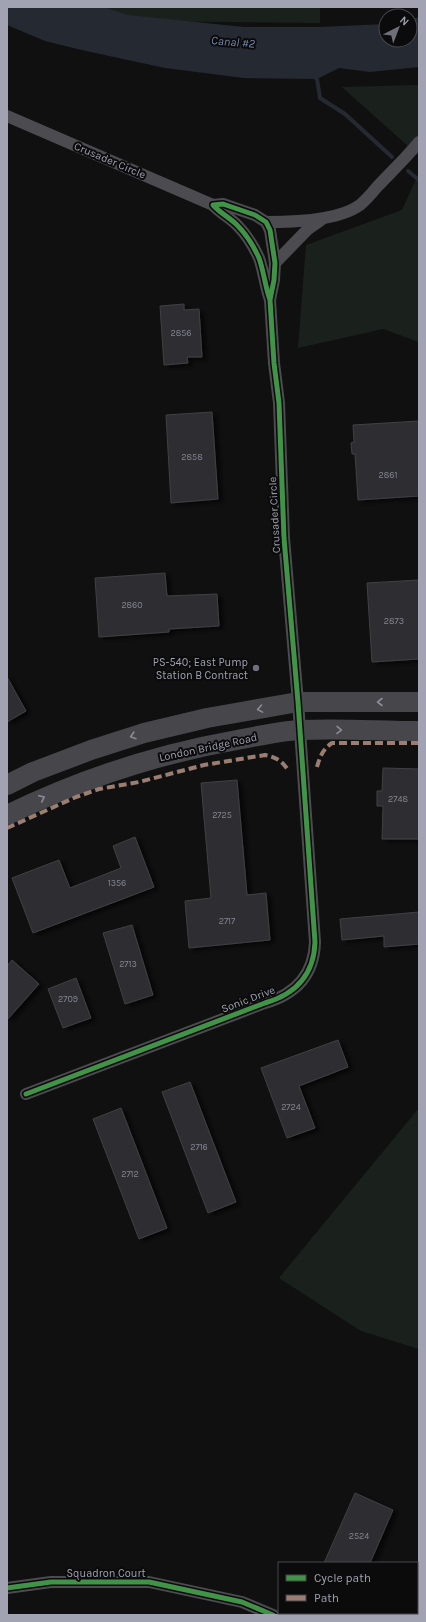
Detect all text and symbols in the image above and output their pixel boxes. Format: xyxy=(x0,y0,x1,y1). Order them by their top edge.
north arrow xyxy=(378,8,418,48)
text: N xyxy=(397,13,412,28)
water label: Canal #2 xyxy=(211,33,256,51)
street label: Crusader Circle xyxy=(72,140,148,182)
house number: 2856 xyxy=(171,328,191,338)
house number: 2858 xyxy=(181,452,203,462)
house number: 2861 xyxy=(379,470,397,480)
street label: Crusader Circle xyxy=(266,476,283,553)
house number: 2860 xyxy=(121,600,143,610)
house number: 2873 xyxy=(384,616,404,626)
place label: PS-540; East Pump Station B Contract xyxy=(153,656,248,682)
marker: PS-540; East Pump Station B Contract xyxy=(251,663,261,673)
one-way arrow xyxy=(377,698,383,706)
one-way arrow xyxy=(257,704,263,713)
one-way arrow xyxy=(336,726,342,734)
street label: London Bridge Road xyxy=(158,731,258,764)
one-way arrow xyxy=(130,732,137,740)
house number: 2748 xyxy=(388,794,408,804)
one-way arrow xyxy=(38,795,46,803)
house number: 2725 xyxy=(212,810,232,820)
house number: 1356 xyxy=(108,878,126,888)
house number: 2717 xyxy=(219,916,236,926)
house number: 2713 xyxy=(119,959,137,969)
street label: Sonic Drive xyxy=(219,983,277,1016)
house number: 2709 xyxy=(58,994,78,1004)
house number: 2724 xyxy=(281,1102,301,1112)
house number: 2716 xyxy=(190,1142,208,1152)
house number: 2712 xyxy=(121,1169,139,1179)
house number: 2524 xyxy=(349,1531,369,1541)
legend xyxy=(278,1562,418,1614)
street label: Squadron Court xyxy=(66,1567,146,1580)
text: Cycle path xyxy=(314,1571,371,1585)
text: Path xyxy=(314,1591,339,1605)

